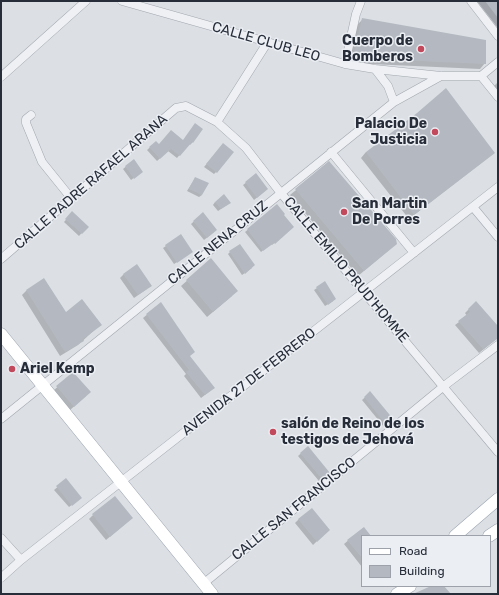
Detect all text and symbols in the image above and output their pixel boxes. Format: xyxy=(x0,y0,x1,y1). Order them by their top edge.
street label: CALLE CLUB LEO xyxy=(210,19,322,65)
place label: Cuerpo de Bomberos xyxy=(342,33,413,66)
marker: Cuerpo de Bomberos xyxy=(416,44,426,54)
street label: CALLE PADRE RAFAEL ARANA xyxy=(11,111,171,253)
place label: Palacio De Justicia xyxy=(355,116,427,148)
marker: Palacio De Justicia xyxy=(430,127,440,137)
street label: CALLE EMILIO PRUD'HOMME xyxy=(280,194,412,346)
place label: San Martin De Porres xyxy=(352,196,427,228)
street label: CALLE NENA CRUZ xyxy=(165,198,271,288)
marker: San Martin De Porres xyxy=(339,207,349,217)
street label: AVENIDA 27 DE FEBRERO xyxy=(179,325,319,439)
place label: Ariel Kemp xyxy=(20,361,95,377)
marker: Ariel Kemp xyxy=(7,364,17,374)
place label: salón de Reino de los testigos de Jehová xyxy=(281,416,425,448)
marker: salón de Reino de los testigos de Jehová xyxy=(268,427,278,437)
street label: CALLE SAN FRANCISCO xyxy=(229,454,359,564)
legend xyxy=(361,535,491,587)
text: Road xyxy=(399,544,427,558)
text: Building xyxy=(399,564,445,578)

